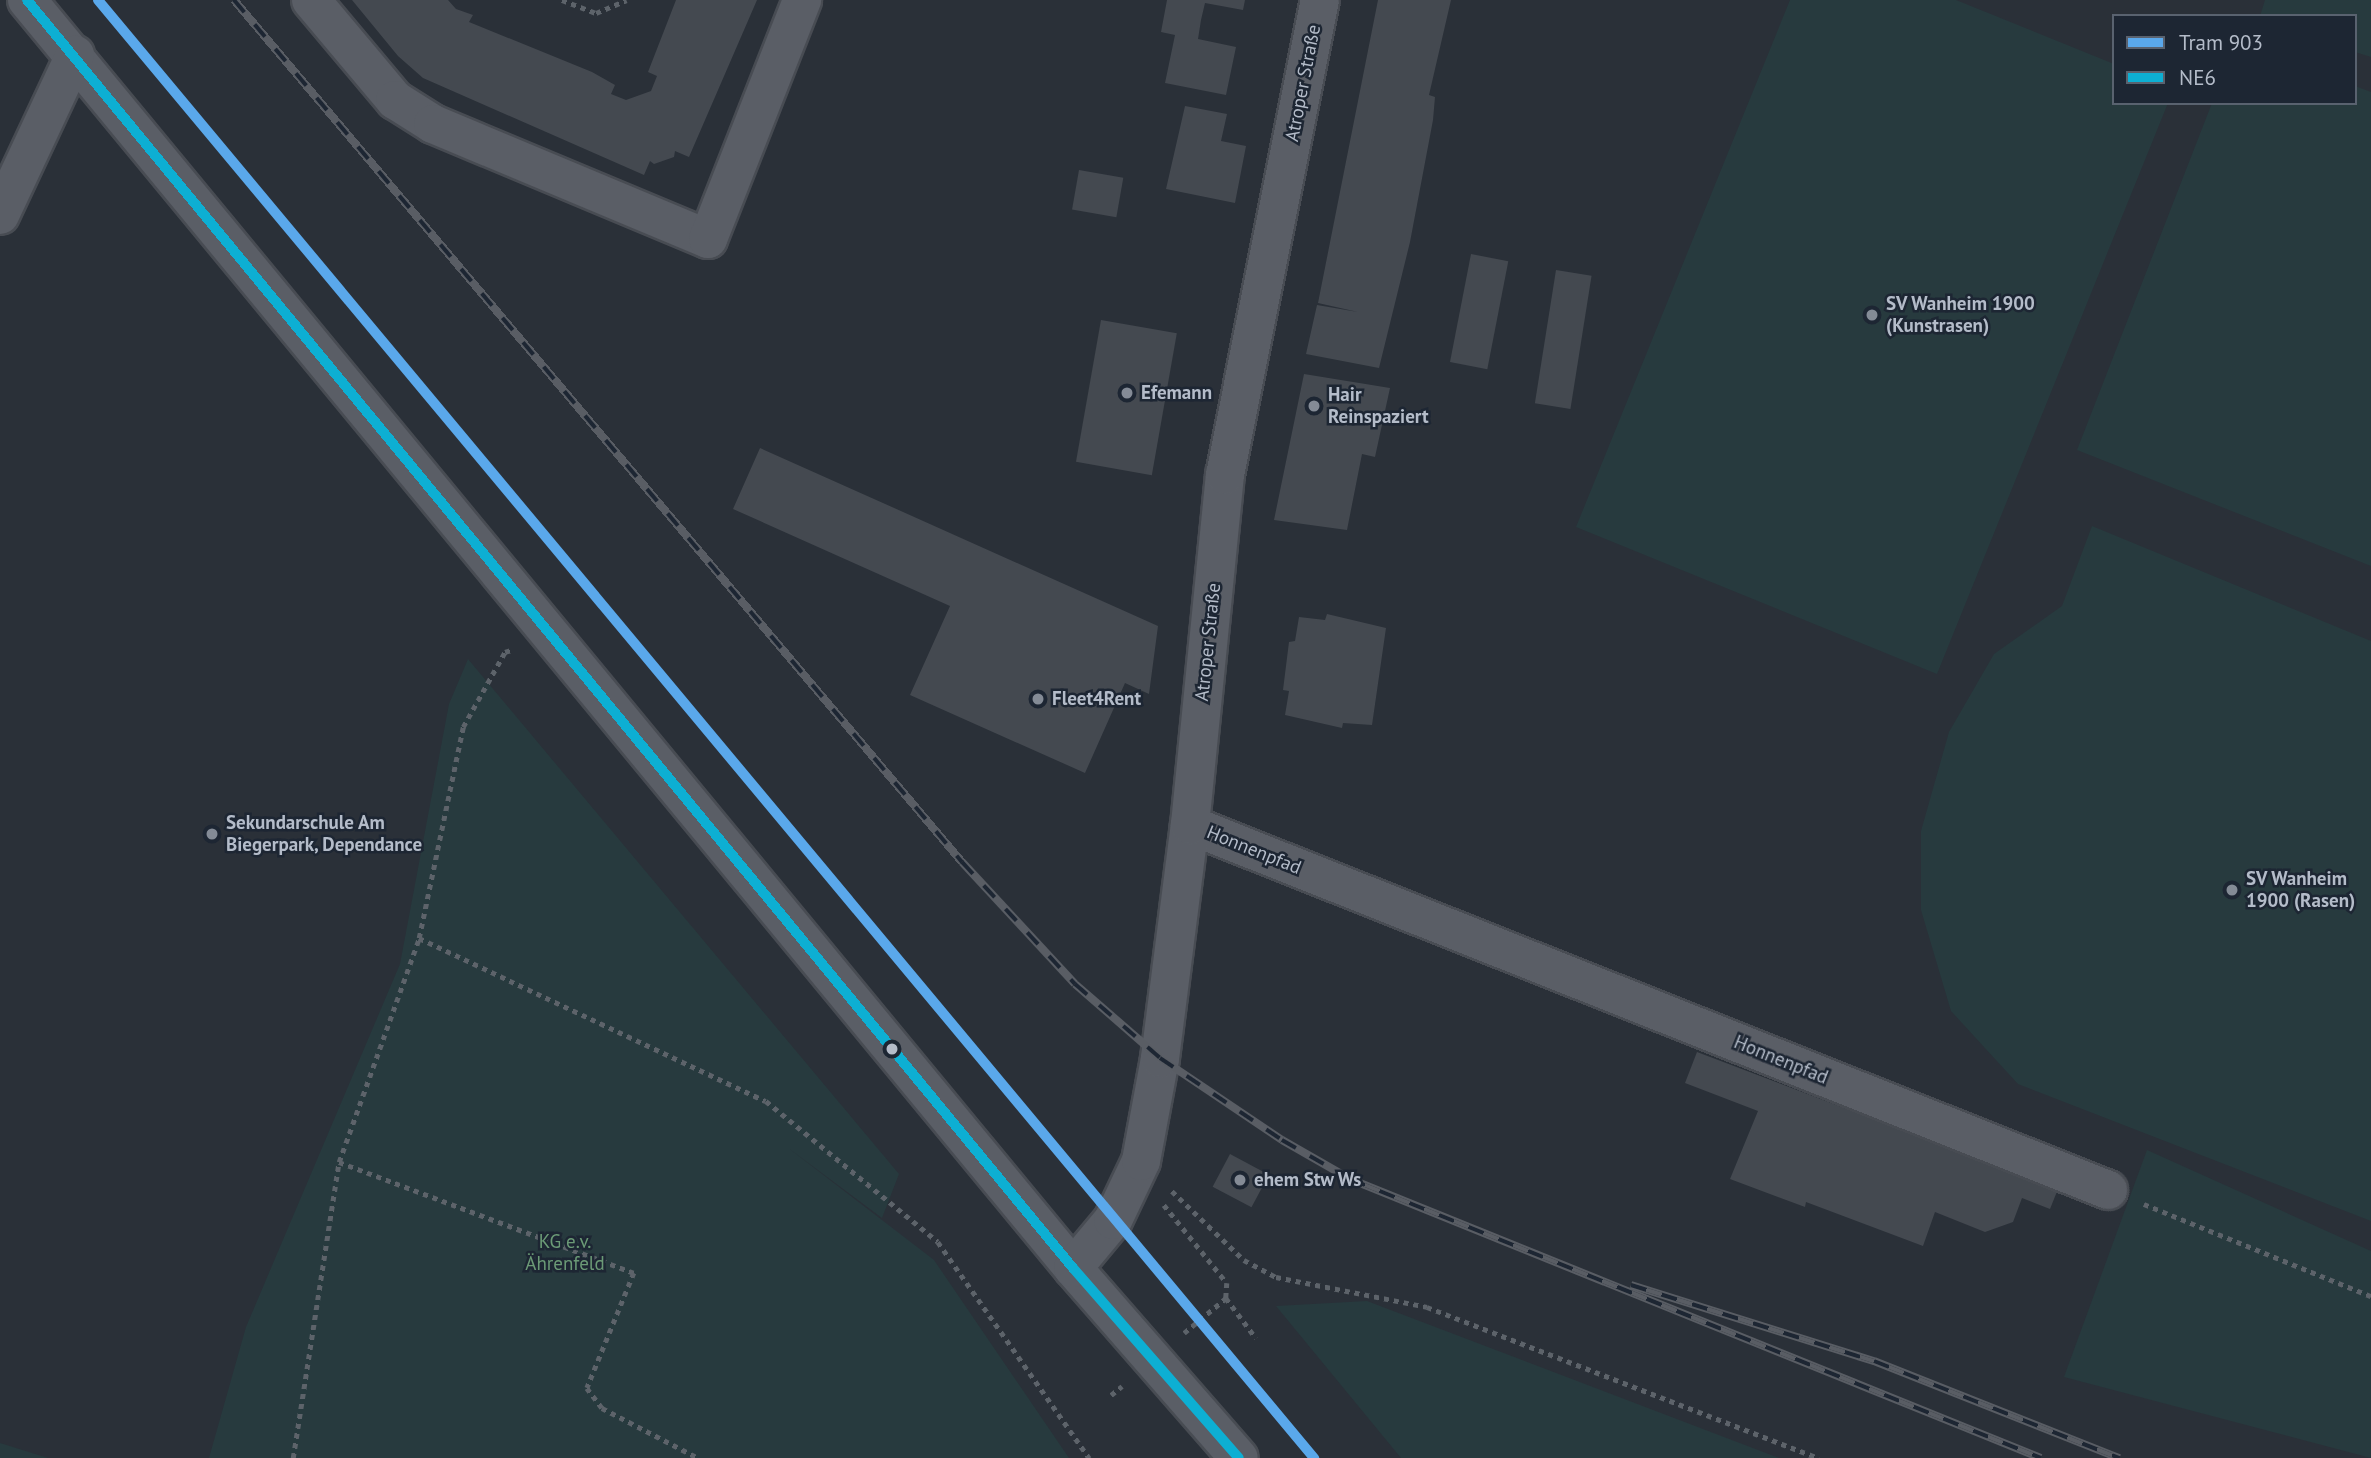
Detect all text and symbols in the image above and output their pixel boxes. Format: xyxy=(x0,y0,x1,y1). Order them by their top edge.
legend xyxy=(2112,14,2357,105)
street label: Atroper Straße xyxy=(1280,23,1326,143)
text: Tram 903 xyxy=(2179,29,2263,56)
text: NE6 xyxy=(2179,64,2216,91)
place label: SV Wanheim 1900 (Kunstrasen) xyxy=(1886,293,2036,337)
marker: SV Wanheim 1900 (Kunstrasen) xyxy=(1864,307,1880,323)
place label: Efemann xyxy=(1141,382,1212,404)
place label: Hair Reinspaziert xyxy=(1328,384,1429,428)
marker: Efemann xyxy=(1119,385,1135,401)
marker: Hair Reinspaziert xyxy=(1306,398,1322,414)
street label: Atroper Straße xyxy=(1190,582,1226,702)
place label: Fleet4Rent xyxy=(1052,688,1141,710)
marker: Fleet4Rent xyxy=(1030,691,1046,707)
place label: Sekundarschule Am Biegerpark, Dependance xyxy=(226,812,423,856)
street label: Honnenpfad xyxy=(1204,821,1304,879)
marker: Sekundarschule Am Biegerpark, Dependance xyxy=(204,826,220,842)
place label: SV Wanheim 1900 (Rasen) xyxy=(2246,868,2355,912)
marker: SV Wanheim 1900 (Rasen) xyxy=(2224,882,2240,898)
street label: Honnenpfad xyxy=(1731,1031,1831,1089)
unlabelled marker xyxy=(885,1042,899,1056)
place label: ehem Stw Ws xyxy=(1254,1169,1362,1191)
marker: ehem Stw Ws xyxy=(1232,1172,1248,1188)
park label: KG e.v. Ährenfeld xyxy=(525,1231,605,1275)

